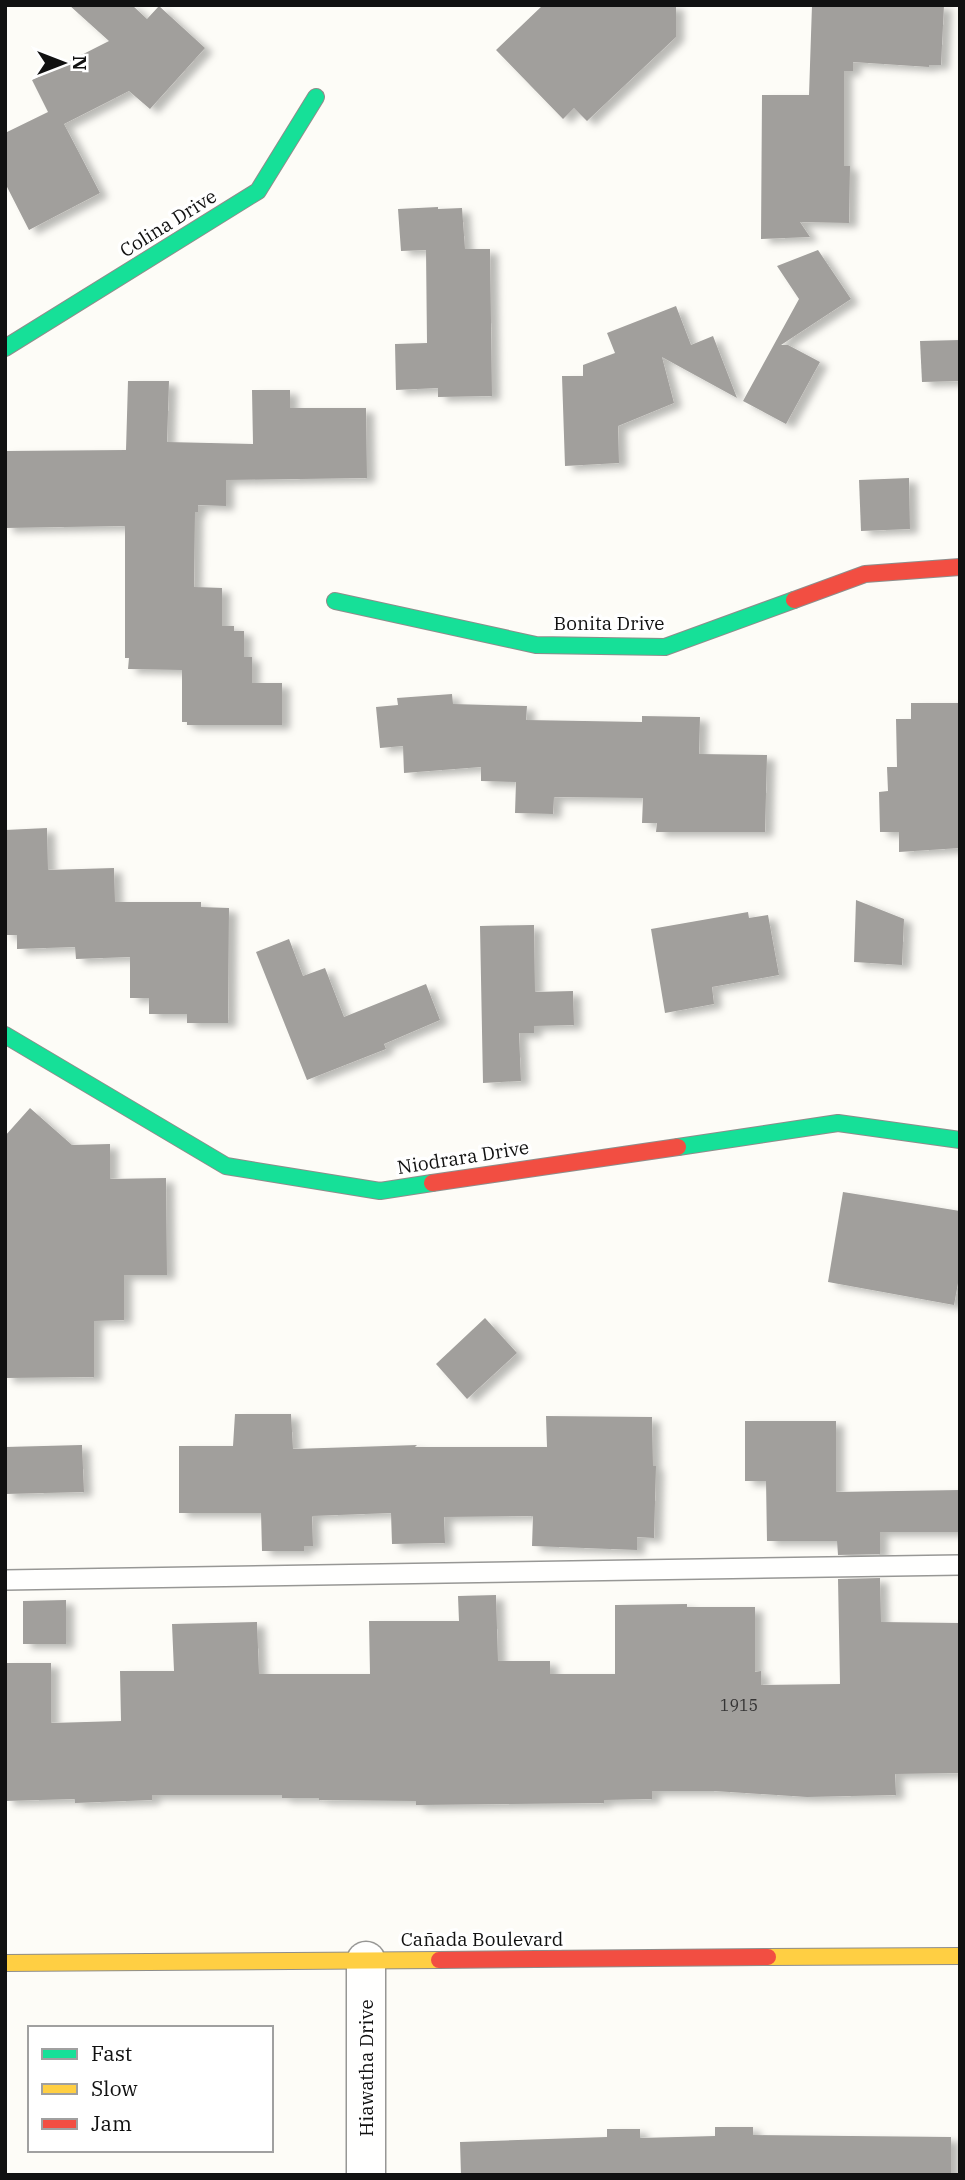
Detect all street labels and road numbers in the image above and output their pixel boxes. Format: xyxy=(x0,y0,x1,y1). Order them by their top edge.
street label: Colina Drive xyxy=(115,184,221,262)
street label: Bonita Drive xyxy=(553,611,665,635)
street label: Niodrara Drive xyxy=(395,1135,531,1179)
street label: Cañada Boulevard xyxy=(401,1927,563,1951)
street label: Hiawatha Drive xyxy=(354,1999,378,2137)

